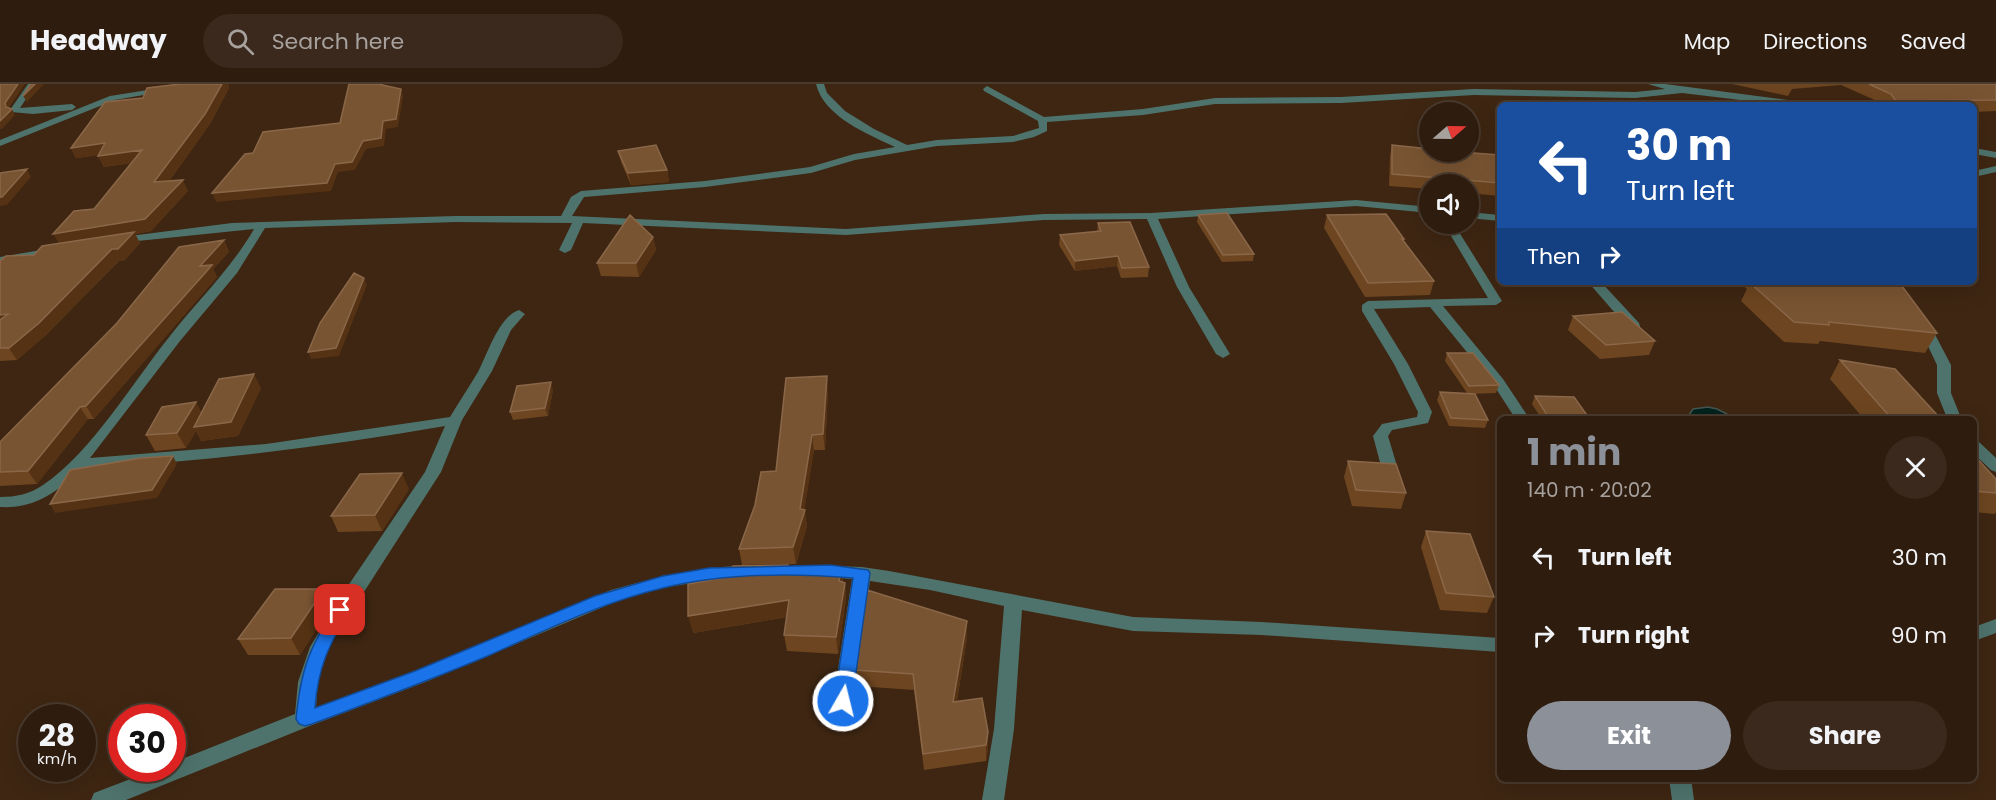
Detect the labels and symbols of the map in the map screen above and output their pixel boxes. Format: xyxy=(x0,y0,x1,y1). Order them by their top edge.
north arrow xyxy=(1419,102,1479,162)
pin xyxy=(314,584,365,635)
position arrow xyxy=(811,669,875,733)
speed limit sign: 30 xyxy=(108,704,186,782)

